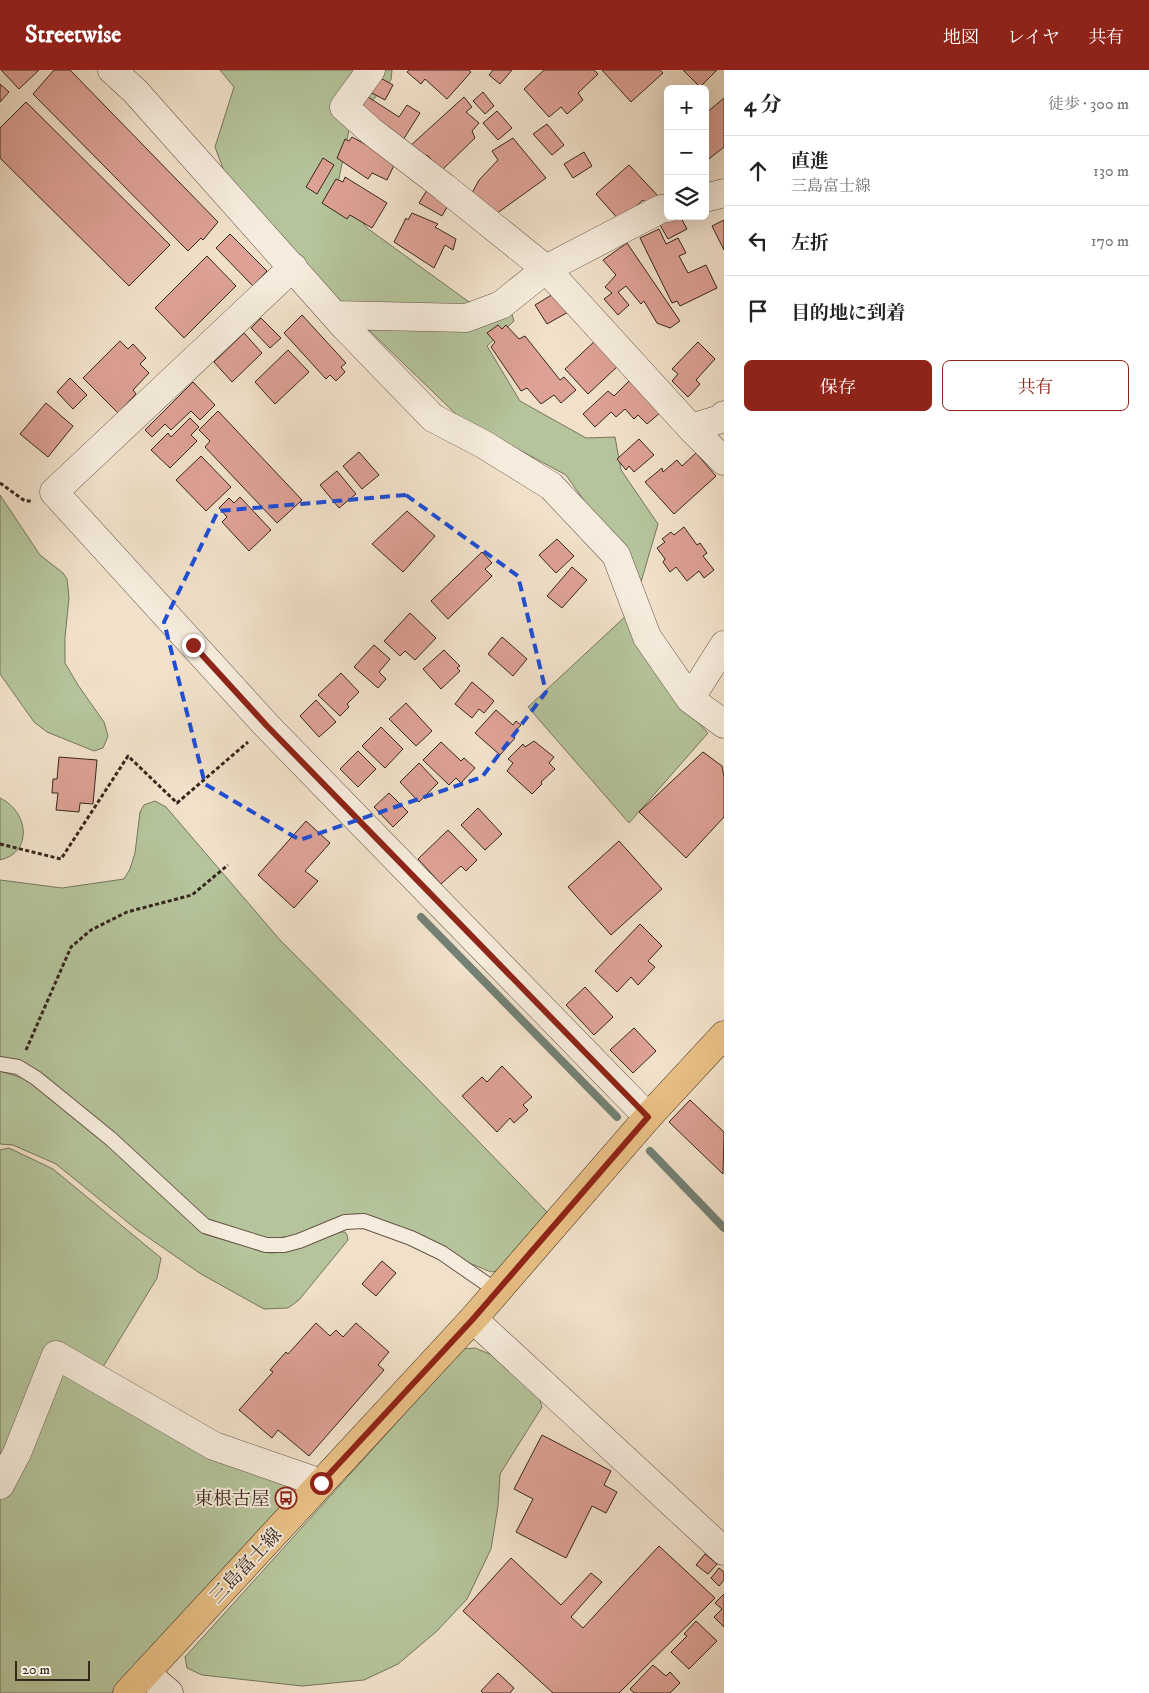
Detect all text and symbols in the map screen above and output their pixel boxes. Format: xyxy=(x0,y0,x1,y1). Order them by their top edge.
text: Streetwise xyxy=(25,20,121,50)
text: 地図 xyxy=(943,27,979,49)
text: レイヤ xyxy=(1007,27,1060,49)
text: 共有 xyxy=(1088,27,1124,49)
map controls xyxy=(664,85,709,220)
button: + xyxy=(664,85,709,130)
text: 4 分 xyxy=(744,92,782,118)
text: 徒歩 · 300 m xyxy=(1048,94,1129,114)
button: − xyxy=(664,130,709,175)
text: 直進 xyxy=(791,150,829,173)
icon: ahead xyxy=(744,157,772,185)
text: 130 m xyxy=(1093,161,1129,181)
button: layers xyxy=(664,175,709,220)
text: 三島富士線 xyxy=(791,176,871,196)
icon: left xyxy=(744,227,772,255)
text: 170 m xyxy=(1091,231,1129,251)
text: 左折 xyxy=(791,232,829,255)
icon: arrive xyxy=(744,297,772,325)
text: 目的地に到着 xyxy=(791,302,905,325)
button: 保存 xyxy=(744,360,932,411)
button: 共有 xyxy=(942,360,1129,411)
route end xyxy=(182,634,205,657)
route start xyxy=(310,1472,333,1495)
bus stop icon: 東根古屋 xyxy=(274,1486,298,1510)
place label: 東根古屋 xyxy=(194,1488,270,1511)
street label: 三島富士線 xyxy=(205,1523,287,1609)
scale bar xyxy=(15,1658,90,1681)
text: 20 m xyxy=(22,1661,50,1679)

